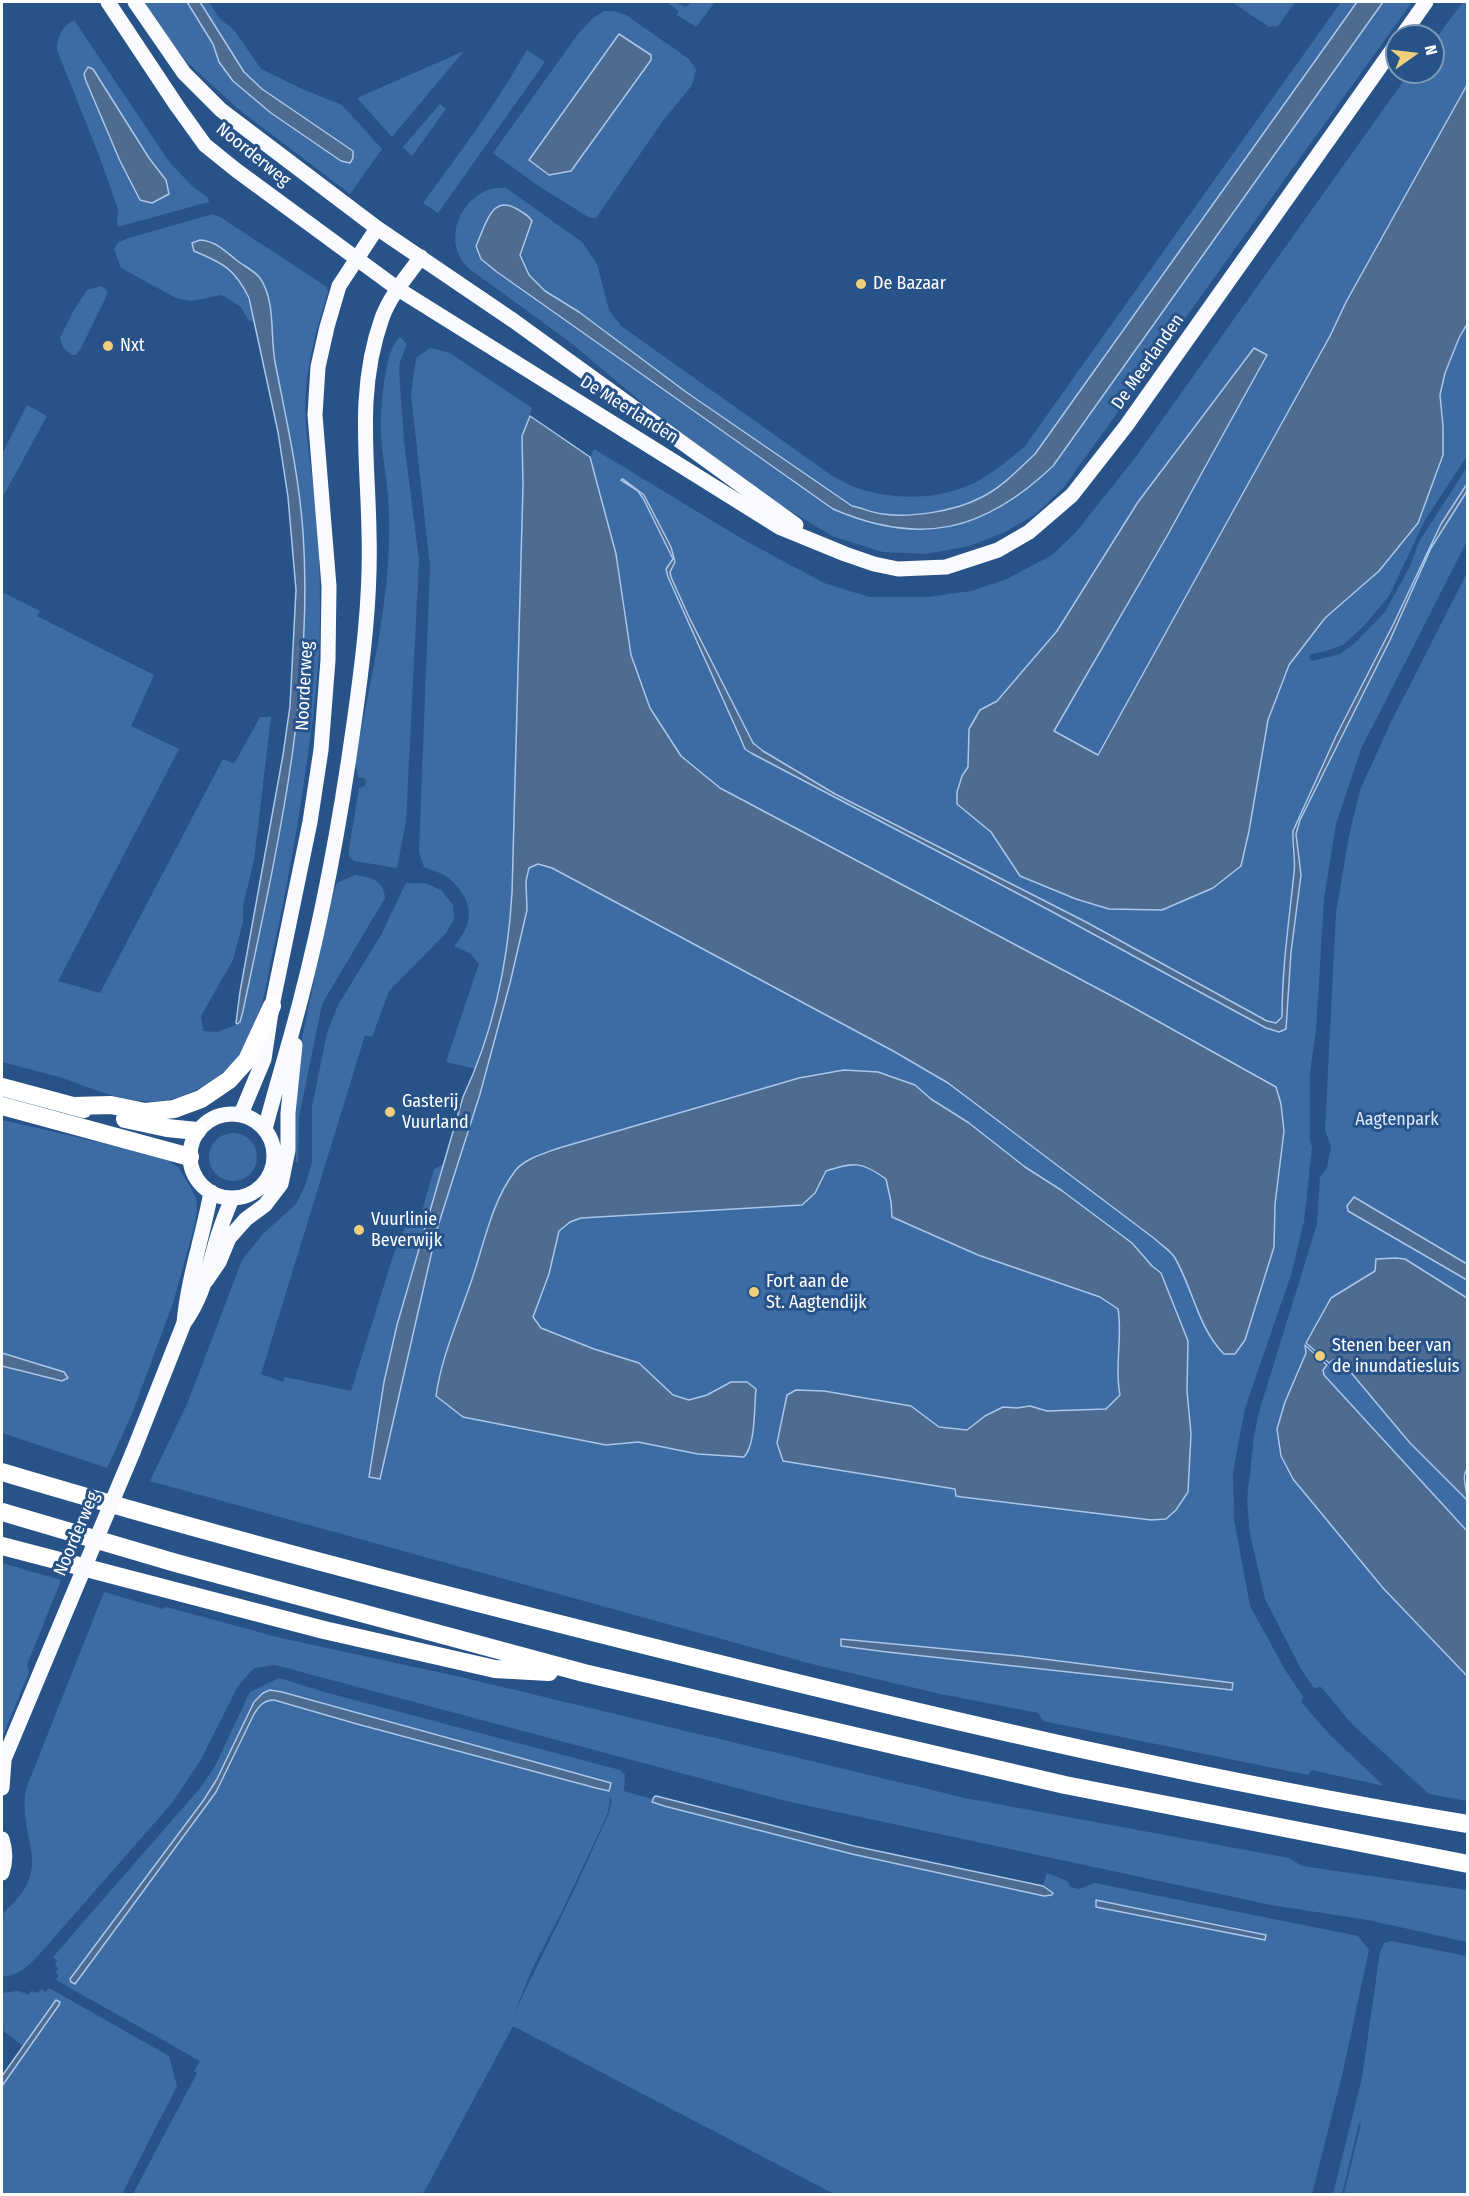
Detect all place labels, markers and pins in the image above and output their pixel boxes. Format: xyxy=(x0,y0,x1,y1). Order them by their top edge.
place label: De Bazaar xyxy=(873,273,946,295)
marker: De Bazaar xyxy=(854,277,868,291)
place label: Nxt xyxy=(120,335,145,357)
marker: Nxt xyxy=(101,339,115,353)
place label: Gasterij Vuurland xyxy=(402,1091,469,1134)
marker: Gasterij Vuurland xyxy=(383,1105,397,1119)
place label: Vuurlinie Beverwijk xyxy=(371,1209,442,1252)
marker: Vuurlinie Beverwijk xyxy=(352,1223,366,1237)
place label: Fort aan de St. Aagtendijk xyxy=(766,1271,867,1314)
marker: Fort aan de St. Aagtendijk xyxy=(747,1285,761,1299)
place label: Stenen beer van de inundatiesluis xyxy=(1332,1335,1460,1378)
marker: Stenen beer van de inundatiesluis xyxy=(1313,1349,1327,1363)

